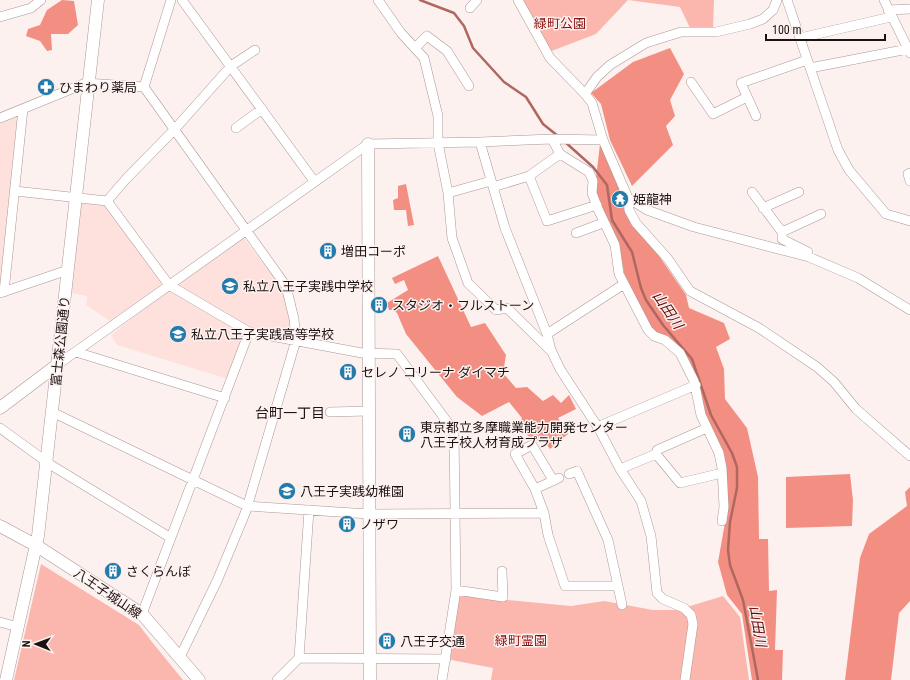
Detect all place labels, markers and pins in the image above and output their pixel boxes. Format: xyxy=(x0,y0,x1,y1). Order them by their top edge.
pharmacy icon: ひまわり薬局 xyxy=(36,77,56,97)
place label: ひまわり薬局 xyxy=(59,80,137,95)
temple icon: 姫龍神 xyxy=(610,189,630,209)
place label: 姫龍神 xyxy=(633,192,672,207)
building icon: 増田コーポ xyxy=(318,241,338,261)
place label: 増田コーポ xyxy=(341,244,406,259)
school or university icon: 私立八王子実践中学校 xyxy=(220,276,240,296)
place label: 私立八王子実践中学校 xyxy=(243,279,373,294)
building icon: スタジオ・フルストーン xyxy=(369,295,389,315)
place label: スタジオ・フルストーン xyxy=(392,298,534,313)
school or university icon: 私立八王子実践高等学校 xyxy=(168,324,188,344)
place label: 私立八王子実践高等学校 xyxy=(191,327,334,342)
building icon: セレノ コリーナ ダイマチ xyxy=(338,362,358,382)
place label: セレノ コリーナ ダイマチ xyxy=(361,365,510,380)
place label: 東京都立多摩職業能力開発センター 八王子校人材育成プラザ xyxy=(420,420,628,450)
building icon: 東京都立多摩職業能力開発センター 八王子校人材育成プラザ xyxy=(397,424,417,444)
school or university icon: 八王子実践幼稚園 xyxy=(277,481,297,501)
place label: 八王子実践幼稚園 xyxy=(300,484,404,499)
building icon: ノザワ xyxy=(337,514,357,534)
place label: ノザワ xyxy=(360,517,399,532)
building icon: さくらんぼ xyxy=(103,561,123,581)
place label: さくらんぼ xyxy=(126,564,191,579)
building icon: 八王子交通 xyxy=(377,631,397,651)
place label: 八王子交通 xyxy=(400,634,465,649)

